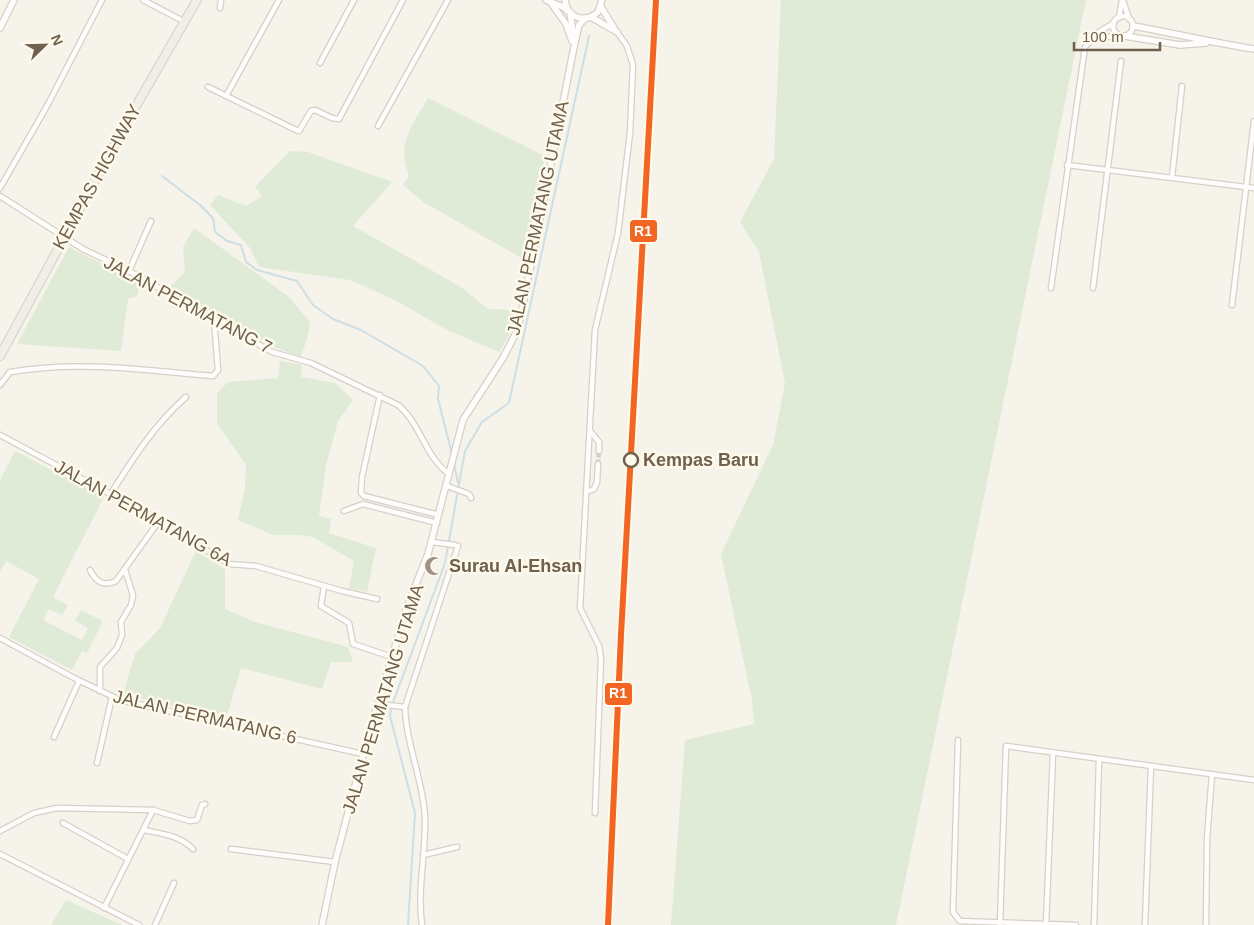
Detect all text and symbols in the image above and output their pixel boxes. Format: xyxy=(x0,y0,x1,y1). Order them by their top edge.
north arrow xyxy=(20,20,70,70)
scale bar xyxy=(1074,20,1160,52)
text: 100 m xyxy=(1082,28,1124,45)
text: N xyxy=(48,32,66,48)
street label: JALAN PERMATANG UTAMA xyxy=(503,99,573,337)
street label: KEMPAS HIGHWAY xyxy=(49,101,145,253)
line badge: R1 xyxy=(629,219,658,243)
text: R1 xyxy=(634,223,652,239)
street label: JALAN PERMATANG 7 xyxy=(101,252,275,358)
place label: Kempas Baru xyxy=(643,450,759,470)
marker: Kempas Baru xyxy=(623,452,639,468)
street label: JALAN PERMATANG 6A xyxy=(51,456,235,570)
mosque icon: Surau Al-Ehsan xyxy=(423,555,445,577)
place label: Surau Al-Ehsan xyxy=(449,556,582,576)
street label: JALAN PERMATANG UTAMA xyxy=(338,582,428,816)
line badge: R1 xyxy=(604,682,633,706)
text: R1 xyxy=(609,685,627,701)
street label: JALAN PERMATANG 6 xyxy=(111,686,299,748)

